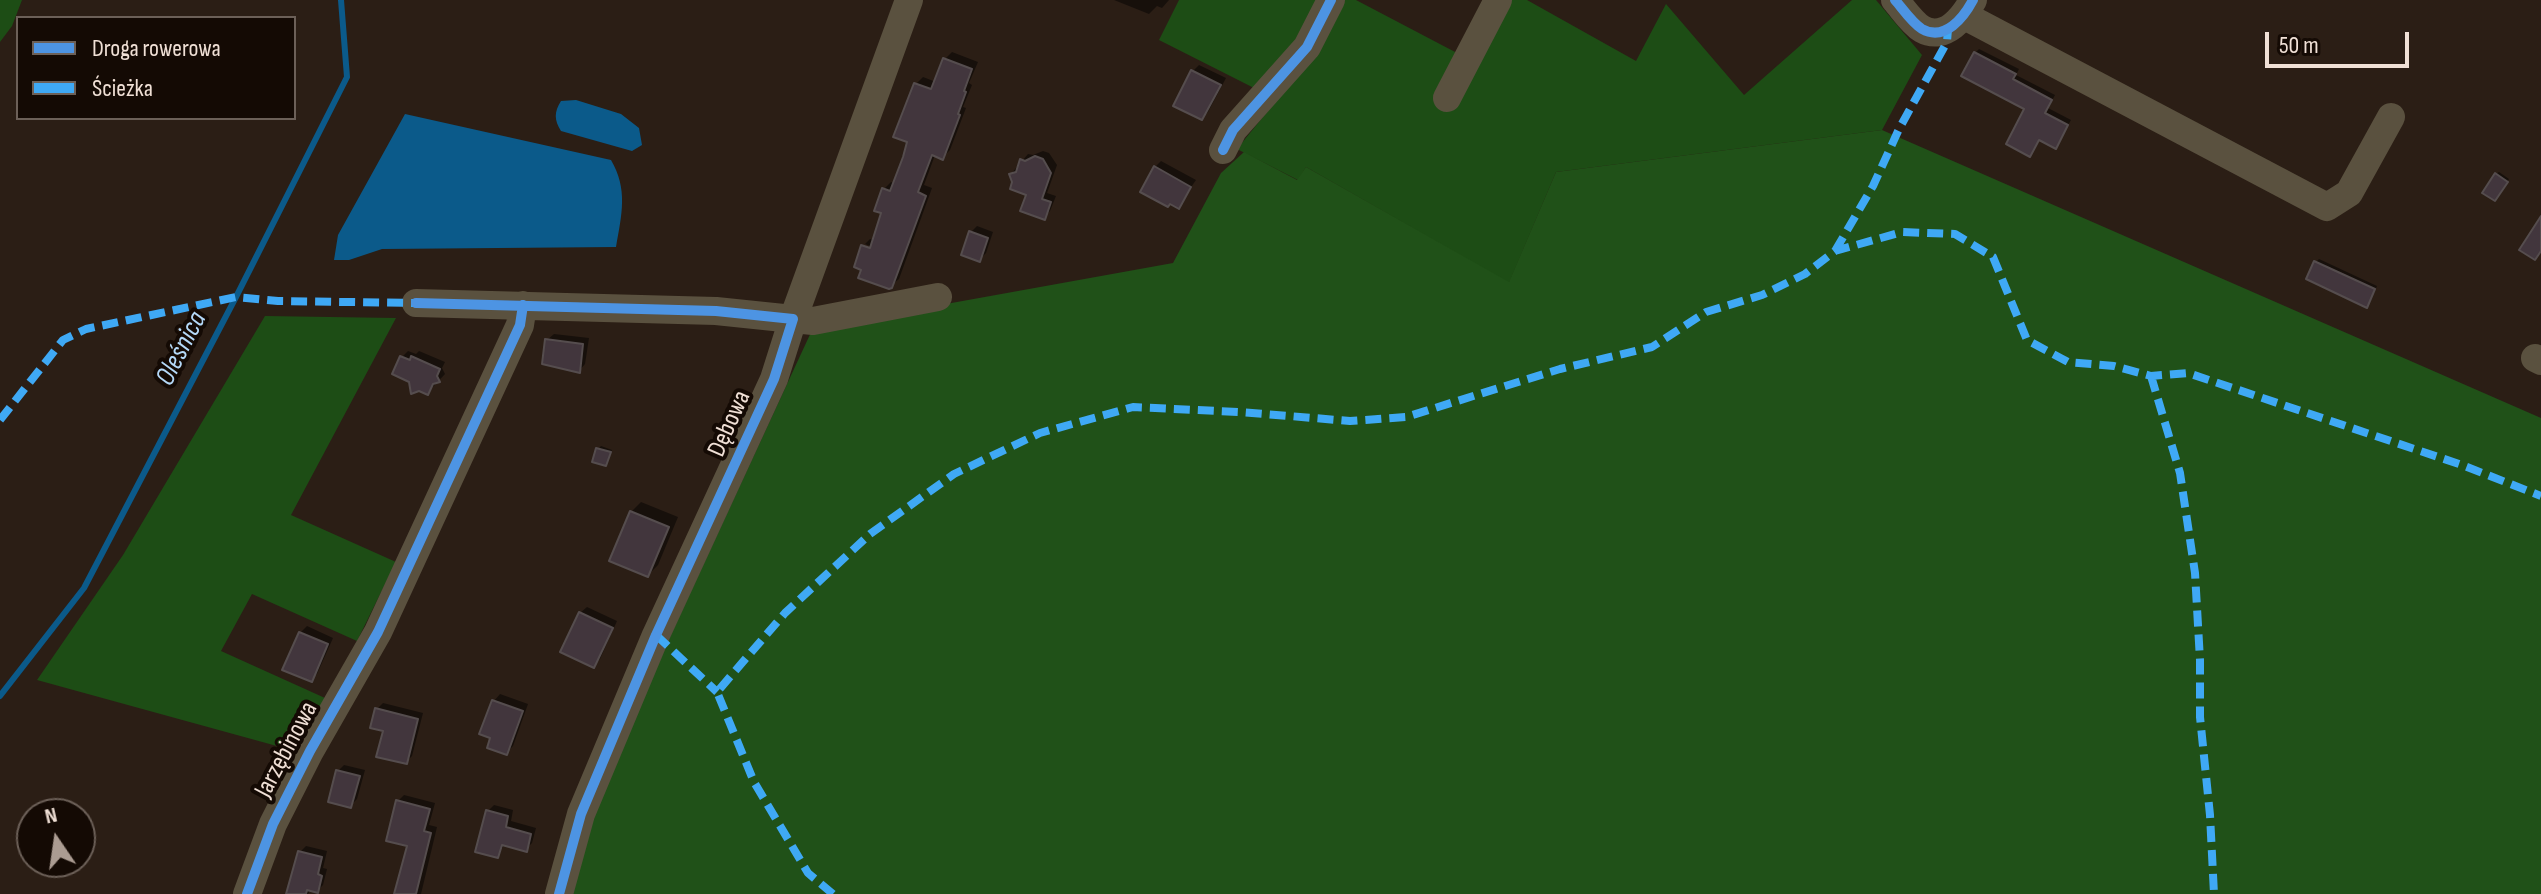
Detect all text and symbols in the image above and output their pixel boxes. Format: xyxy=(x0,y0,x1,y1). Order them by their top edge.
legend xyxy=(16,16,296,120)
scale bar xyxy=(2269,16,2413,66)
text: 50 m xyxy=(2279,31,2319,60)
text: Droga rowerowa xyxy=(92,34,221,63)
text: Ścieżka xyxy=(92,74,153,103)
water label: Oleśnica xyxy=(149,306,215,392)
street label: Dębowa xyxy=(702,386,758,462)
street label: Jarzębinowa xyxy=(249,697,325,803)
north arrow xyxy=(16,798,96,878)
text: N xyxy=(42,802,60,831)

